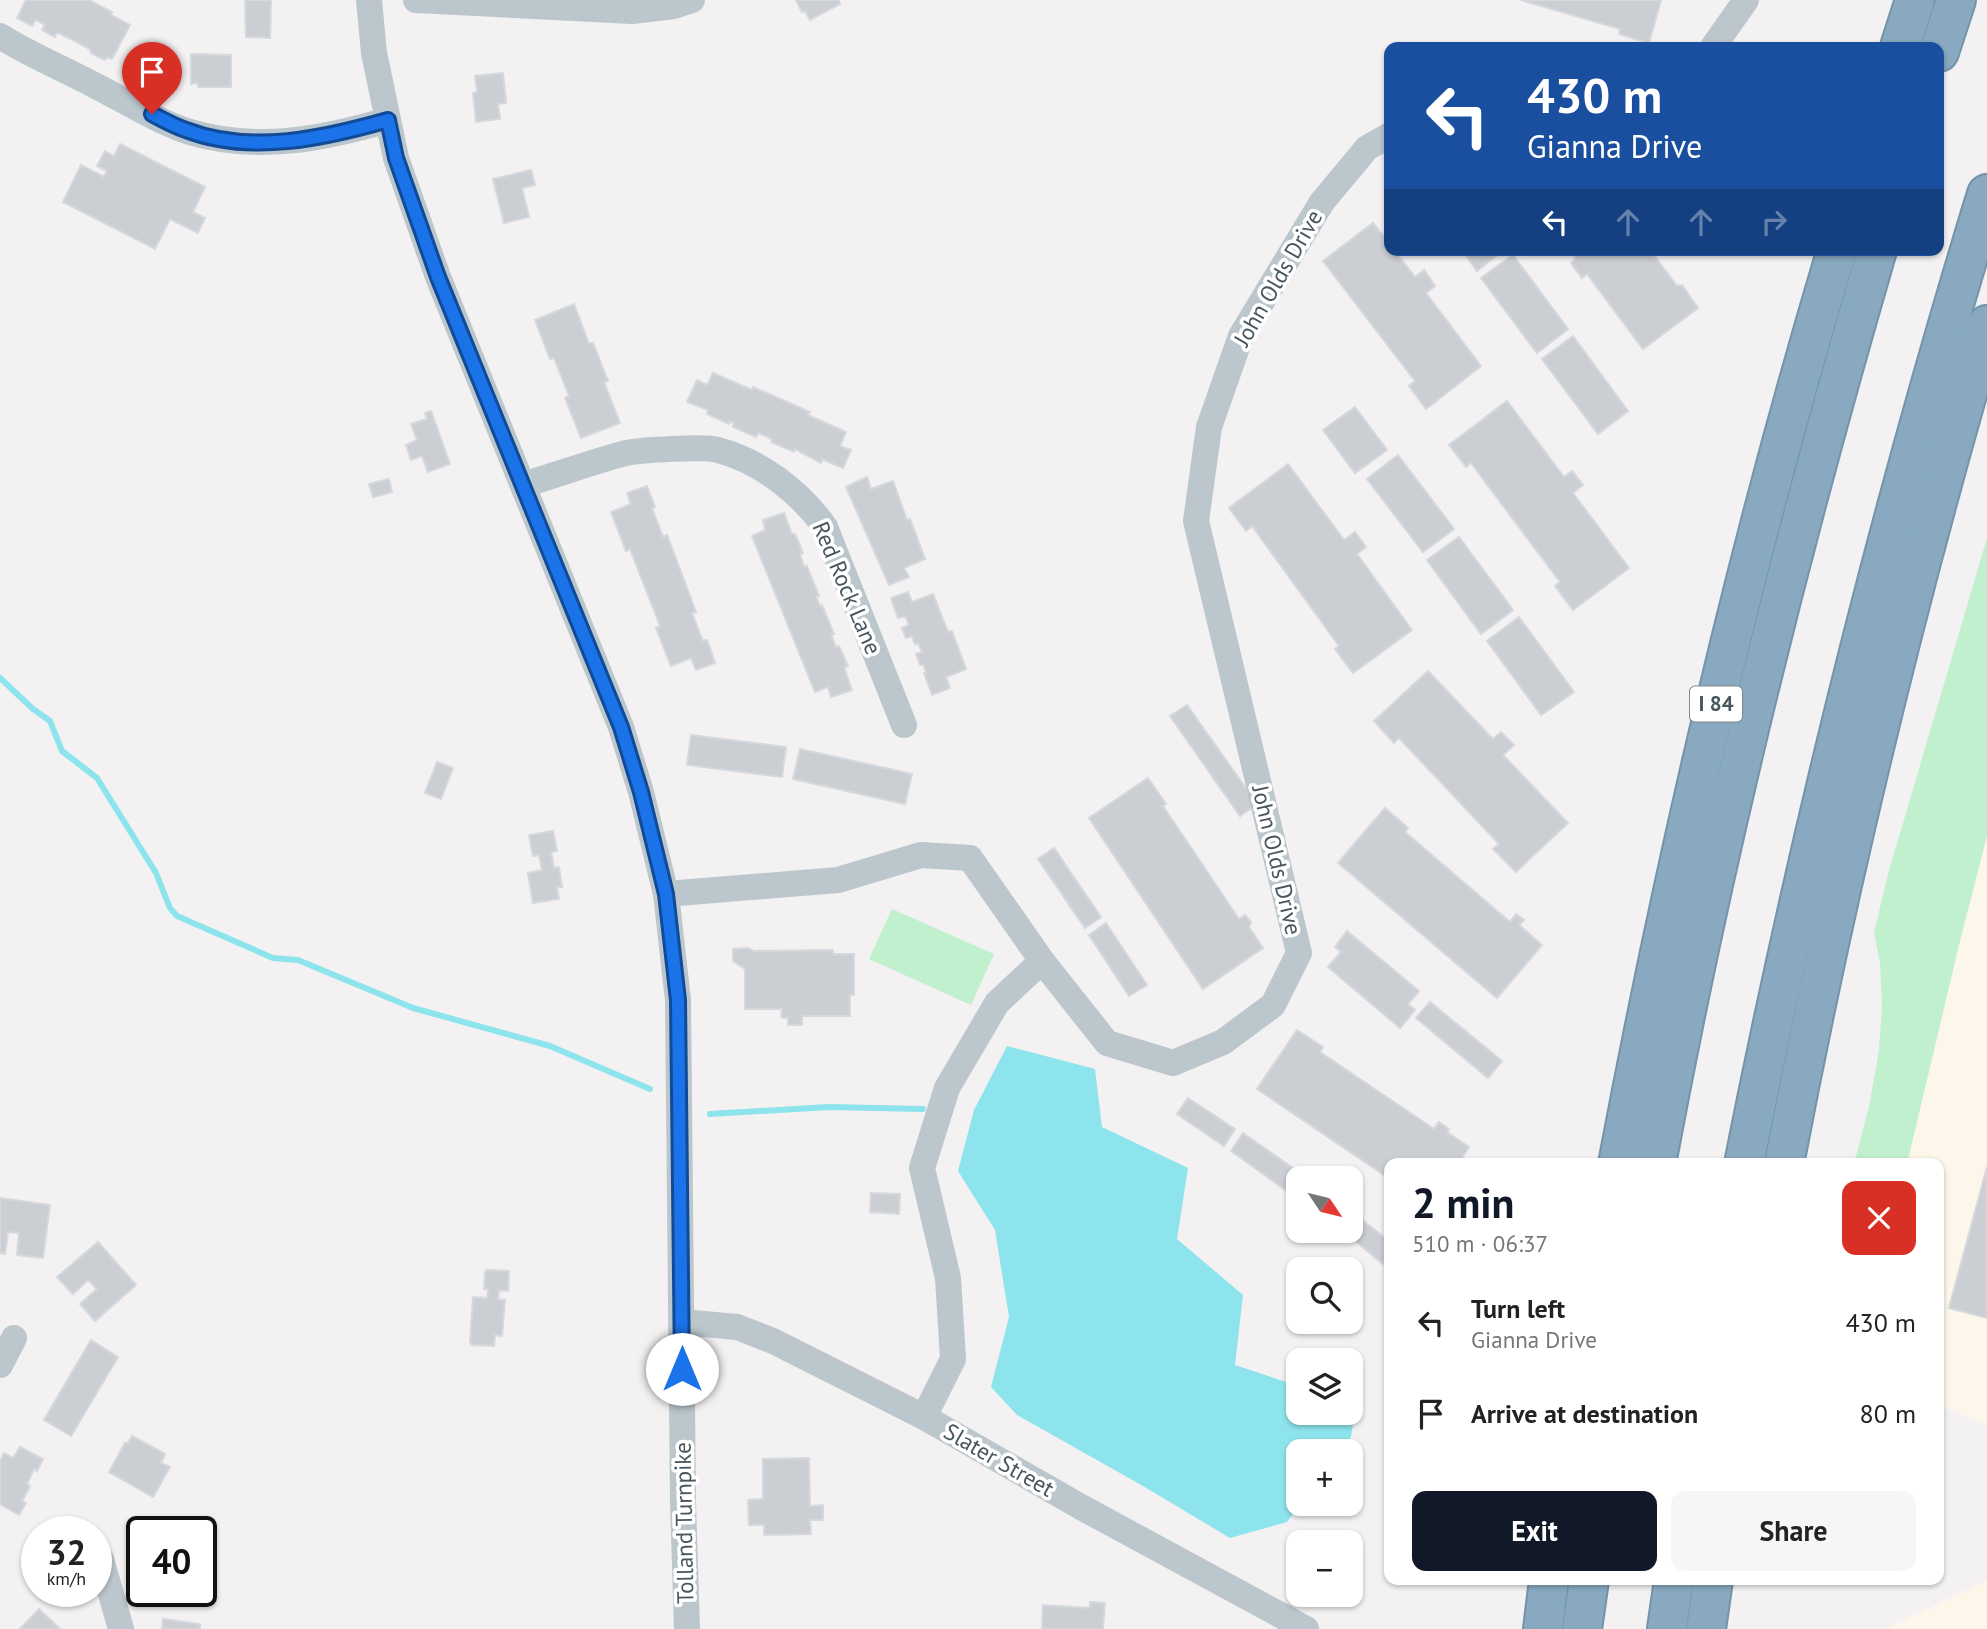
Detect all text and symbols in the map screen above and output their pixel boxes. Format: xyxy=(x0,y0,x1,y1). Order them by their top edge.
pin xyxy=(122,42,182,114)
icon: arrive xyxy=(133,53,171,91)
text: 430 m xyxy=(1527,63,1662,127)
icon: left xyxy=(1412,70,1503,161)
text: Gianna Drive xyxy=(1527,125,1702,167)
icon: left xyxy=(1536,203,1574,241)
icon: ahead xyxy=(1609,203,1647,241)
icon: ahead xyxy=(1682,203,1720,241)
icon: right xyxy=(1755,203,1793,241)
street label: John Olds Drive xyxy=(1226,204,1328,352)
street label: Red Rock Lane xyxy=(806,517,888,659)
road number: I 84 xyxy=(1690,686,1742,722)
street label: John Olds Drive xyxy=(1246,781,1309,937)
north arrow xyxy=(1286,1166,1363,1242)
map controls xyxy=(1286,1166,1363,1607)
text: 2 min xyxy=(1412,1175,1514,1230)
button: close xyxy=(1842,1181,1916,1255)
text: 510 m · 06:37 xyxy=(1412,1229,1548,1258)
button: search xyxy=(1286,1257,1363,1334)
text: Turn left xyxy=(1471,1292,1565,1325)
icon: left xyxy=(1412,1304,1450,1342)
text: 430 m xyxy=(1845,1306,1916,1339)
text: Gianna Drive xyxy=(1471,1325,1597,1354)
position arrow xyxy=(645,1332,719,1406)
button: layers xyxy=(1286,1348,1363,1425)
icon: arrive xyxy=(1412,1395,1450,1433)
text: Arrive at destination xyxy=(1471,1397,1698,1430)
text: 80 m xyxy=(1860,1397,1916,1430)
street label: Slater Street xyxy=(939,1416,1060,1503)
button: + xyxy=(1286,1439,1363,1516)
street label: Tolland Turnpike xyxy=(668,1442,699,1604)
button: Exit xyxy=(1412,1491,1657,1571)
button: Share xyxy=(1671,1491,1916,1571)
speed limit sign: 40 xyxy=(126,1516,217,1607)
text: 32 xyxy=(47,1529,86,1575)
button: − xyxy=(1286,1530,1363,1607)
text: km/h xyxy=(47,1567,86,1590)

